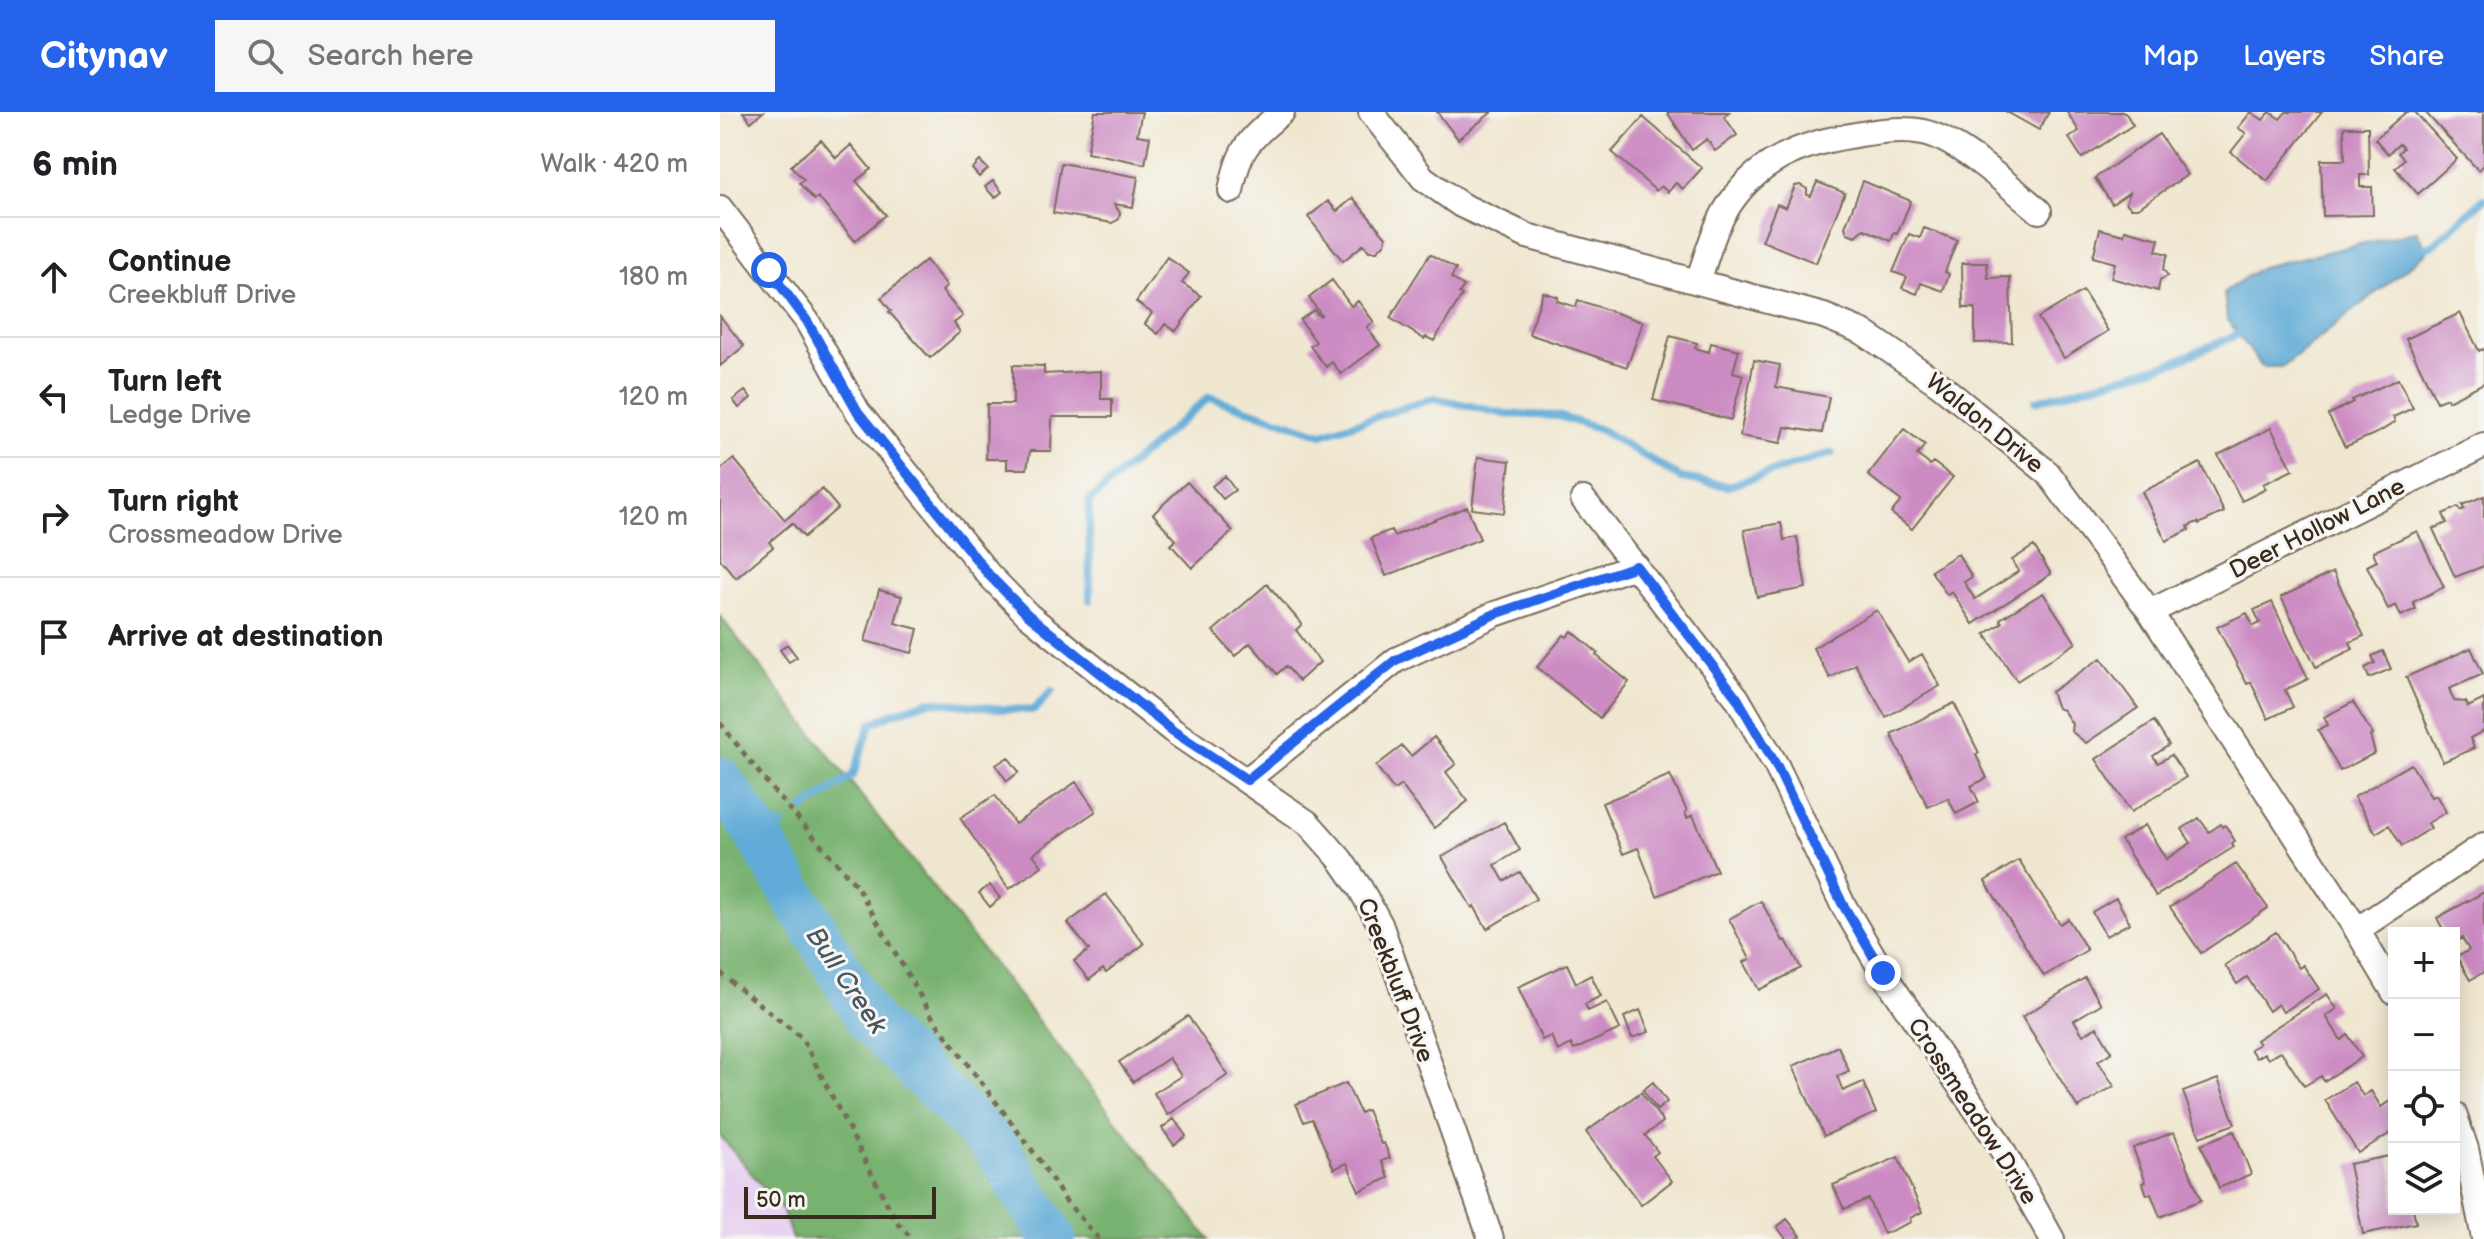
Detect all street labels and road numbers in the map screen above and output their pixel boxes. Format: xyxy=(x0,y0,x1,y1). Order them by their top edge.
street label: Waldon Drive xyxy=(1920,367,2049,480)
street label: Deer Hollow Lane xyxy=(2225,472,2410,585)
street label: Creekbluff Drive xyxy=(1351,894,1440,1066)
street label: Crossmeadow Drive xyxy=(1901,1013,2044,1210)

